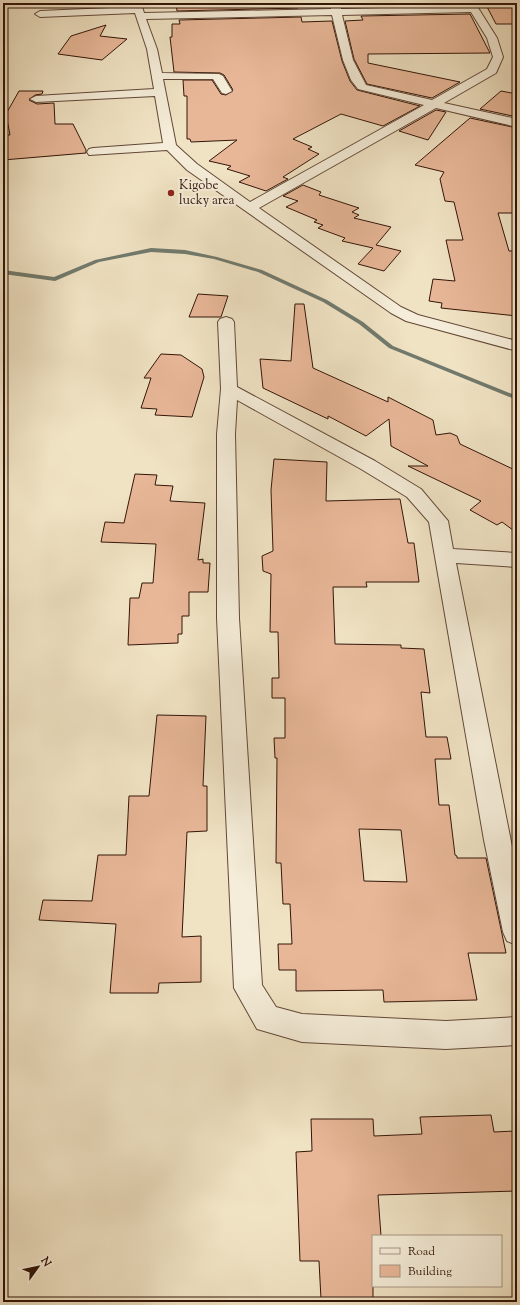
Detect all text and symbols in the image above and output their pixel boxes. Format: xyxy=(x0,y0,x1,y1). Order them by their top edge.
place label: Kigobe lucky area xyxy=(179,177,235,210)
marker: Kigobe lucky area xyxy=(166,188,176,198)
legend xyxy=(372,1235,502,1287)
text: Road xyxy=(408,1243,435,1261)
north arrow xyxy=(18,1247,58,1287)
text: N xyxy=(36,1253,55,1270)
text: Building xyxy=(408,1263,452,1281)

